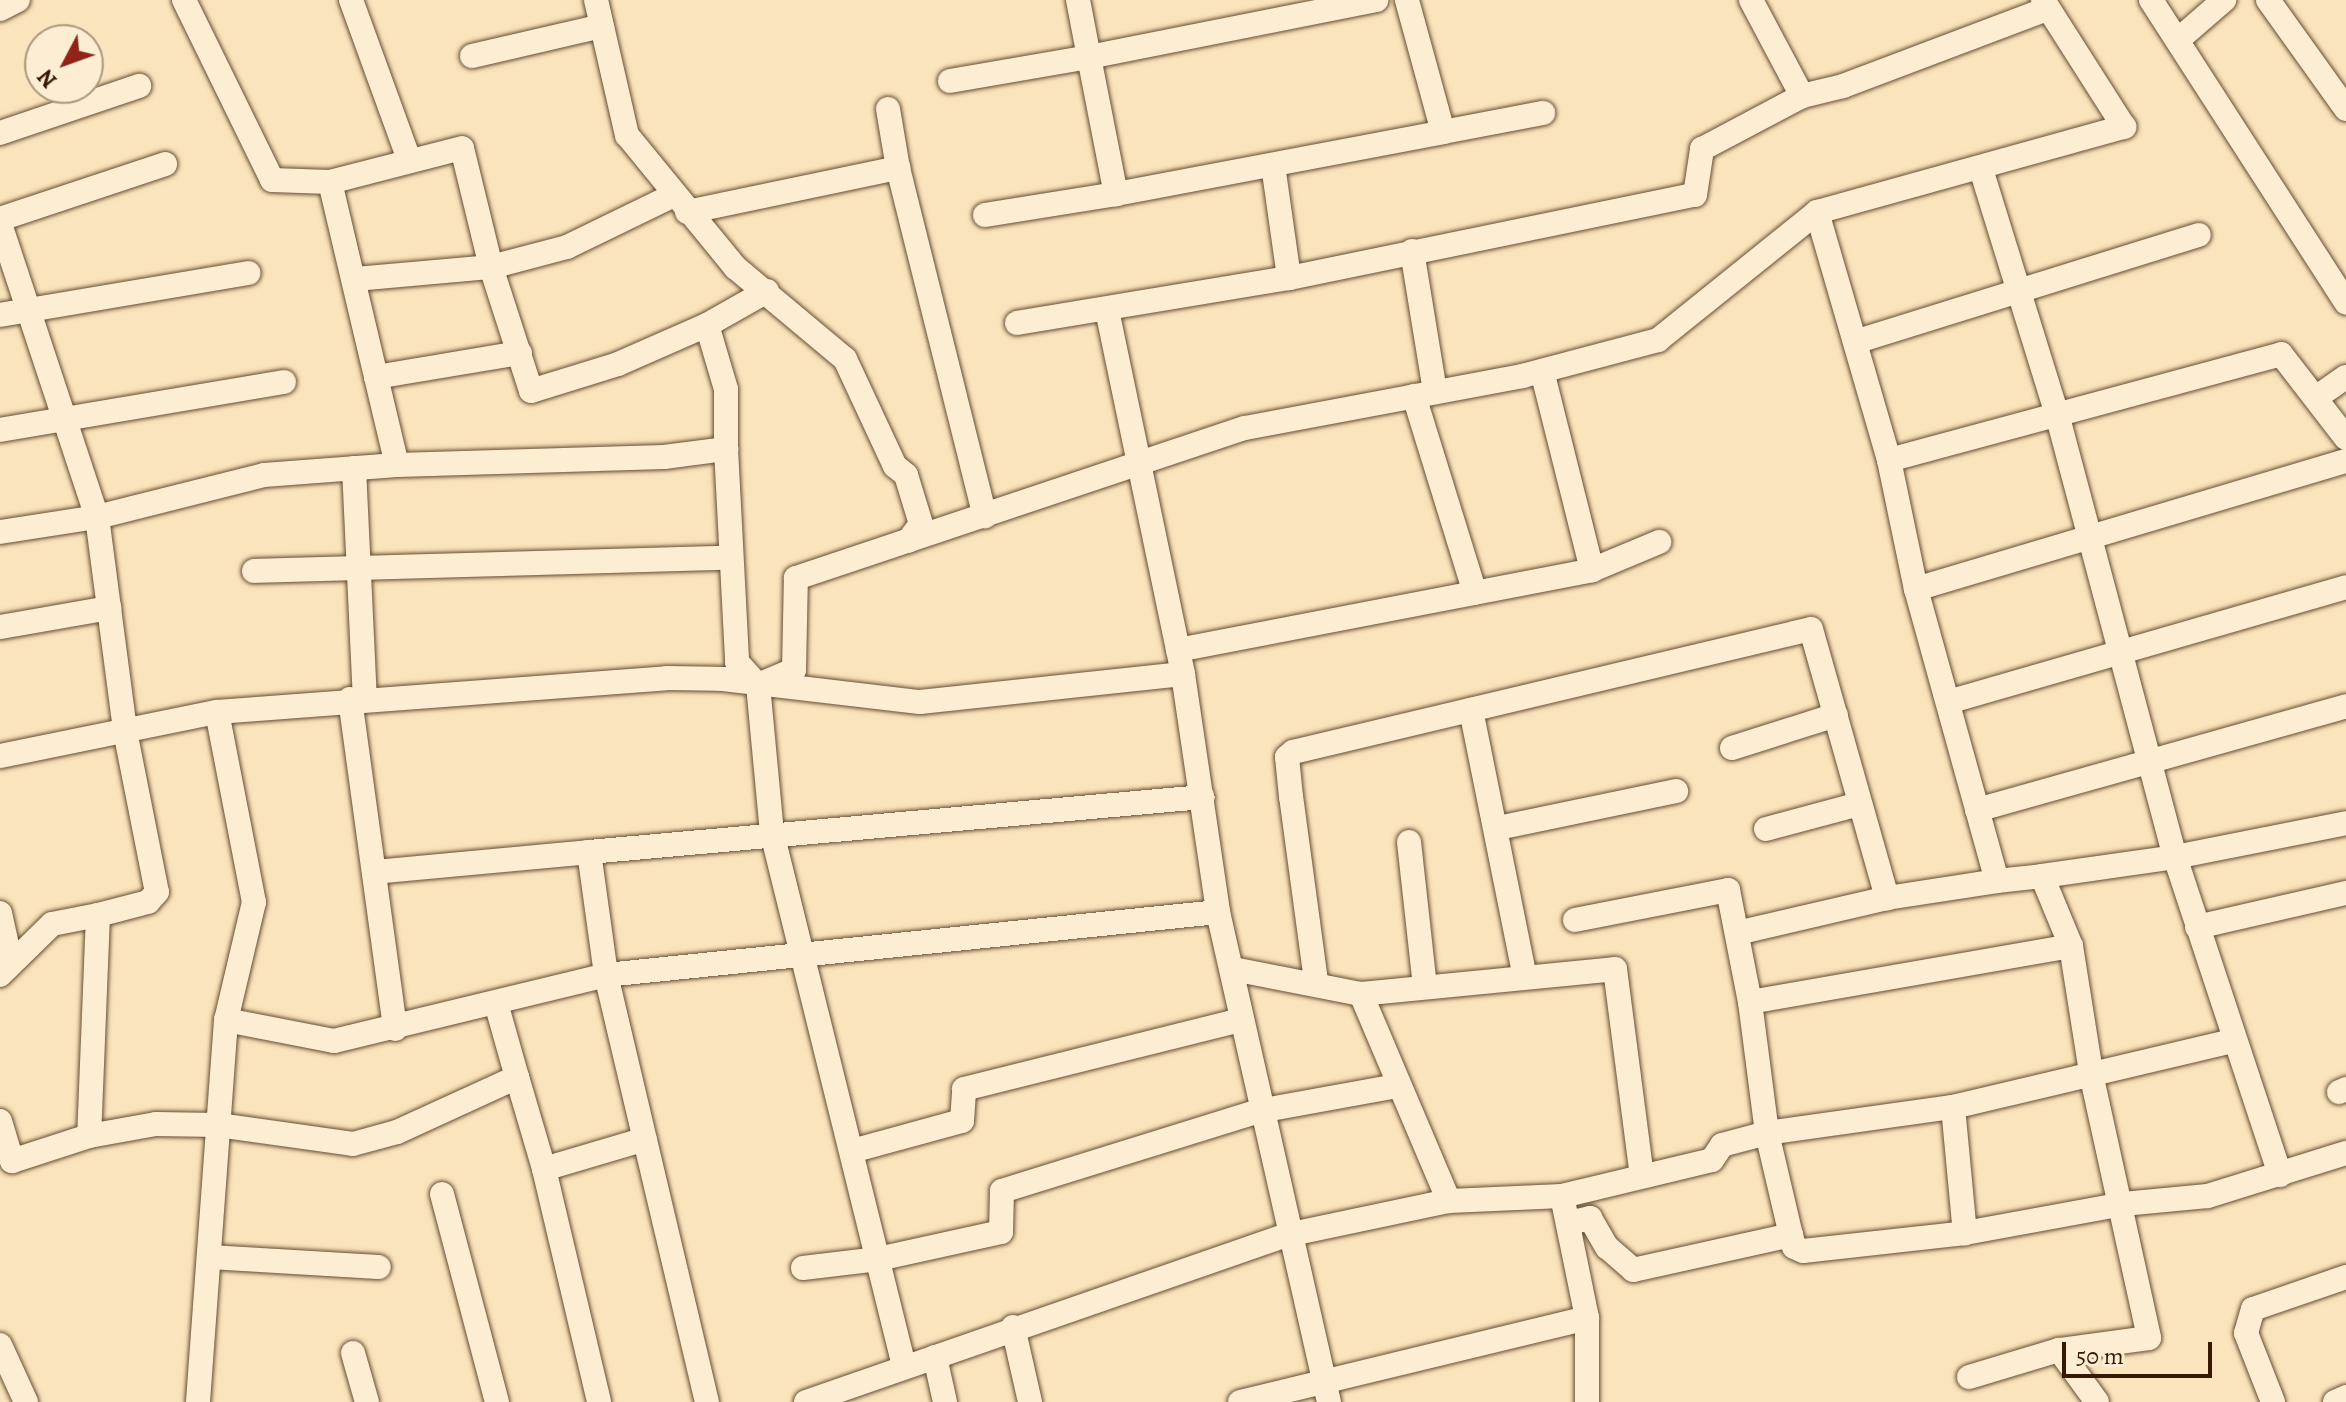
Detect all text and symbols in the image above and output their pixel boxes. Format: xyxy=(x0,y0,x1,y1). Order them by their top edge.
north arrow xyxy=(24,24,104,104)
text: N xyxy=(31,63,64,94)
scale bar xyxy=(2066,1326,2216,1376)
text: 50 m xyxy=(2076,1340,2124,1372)

